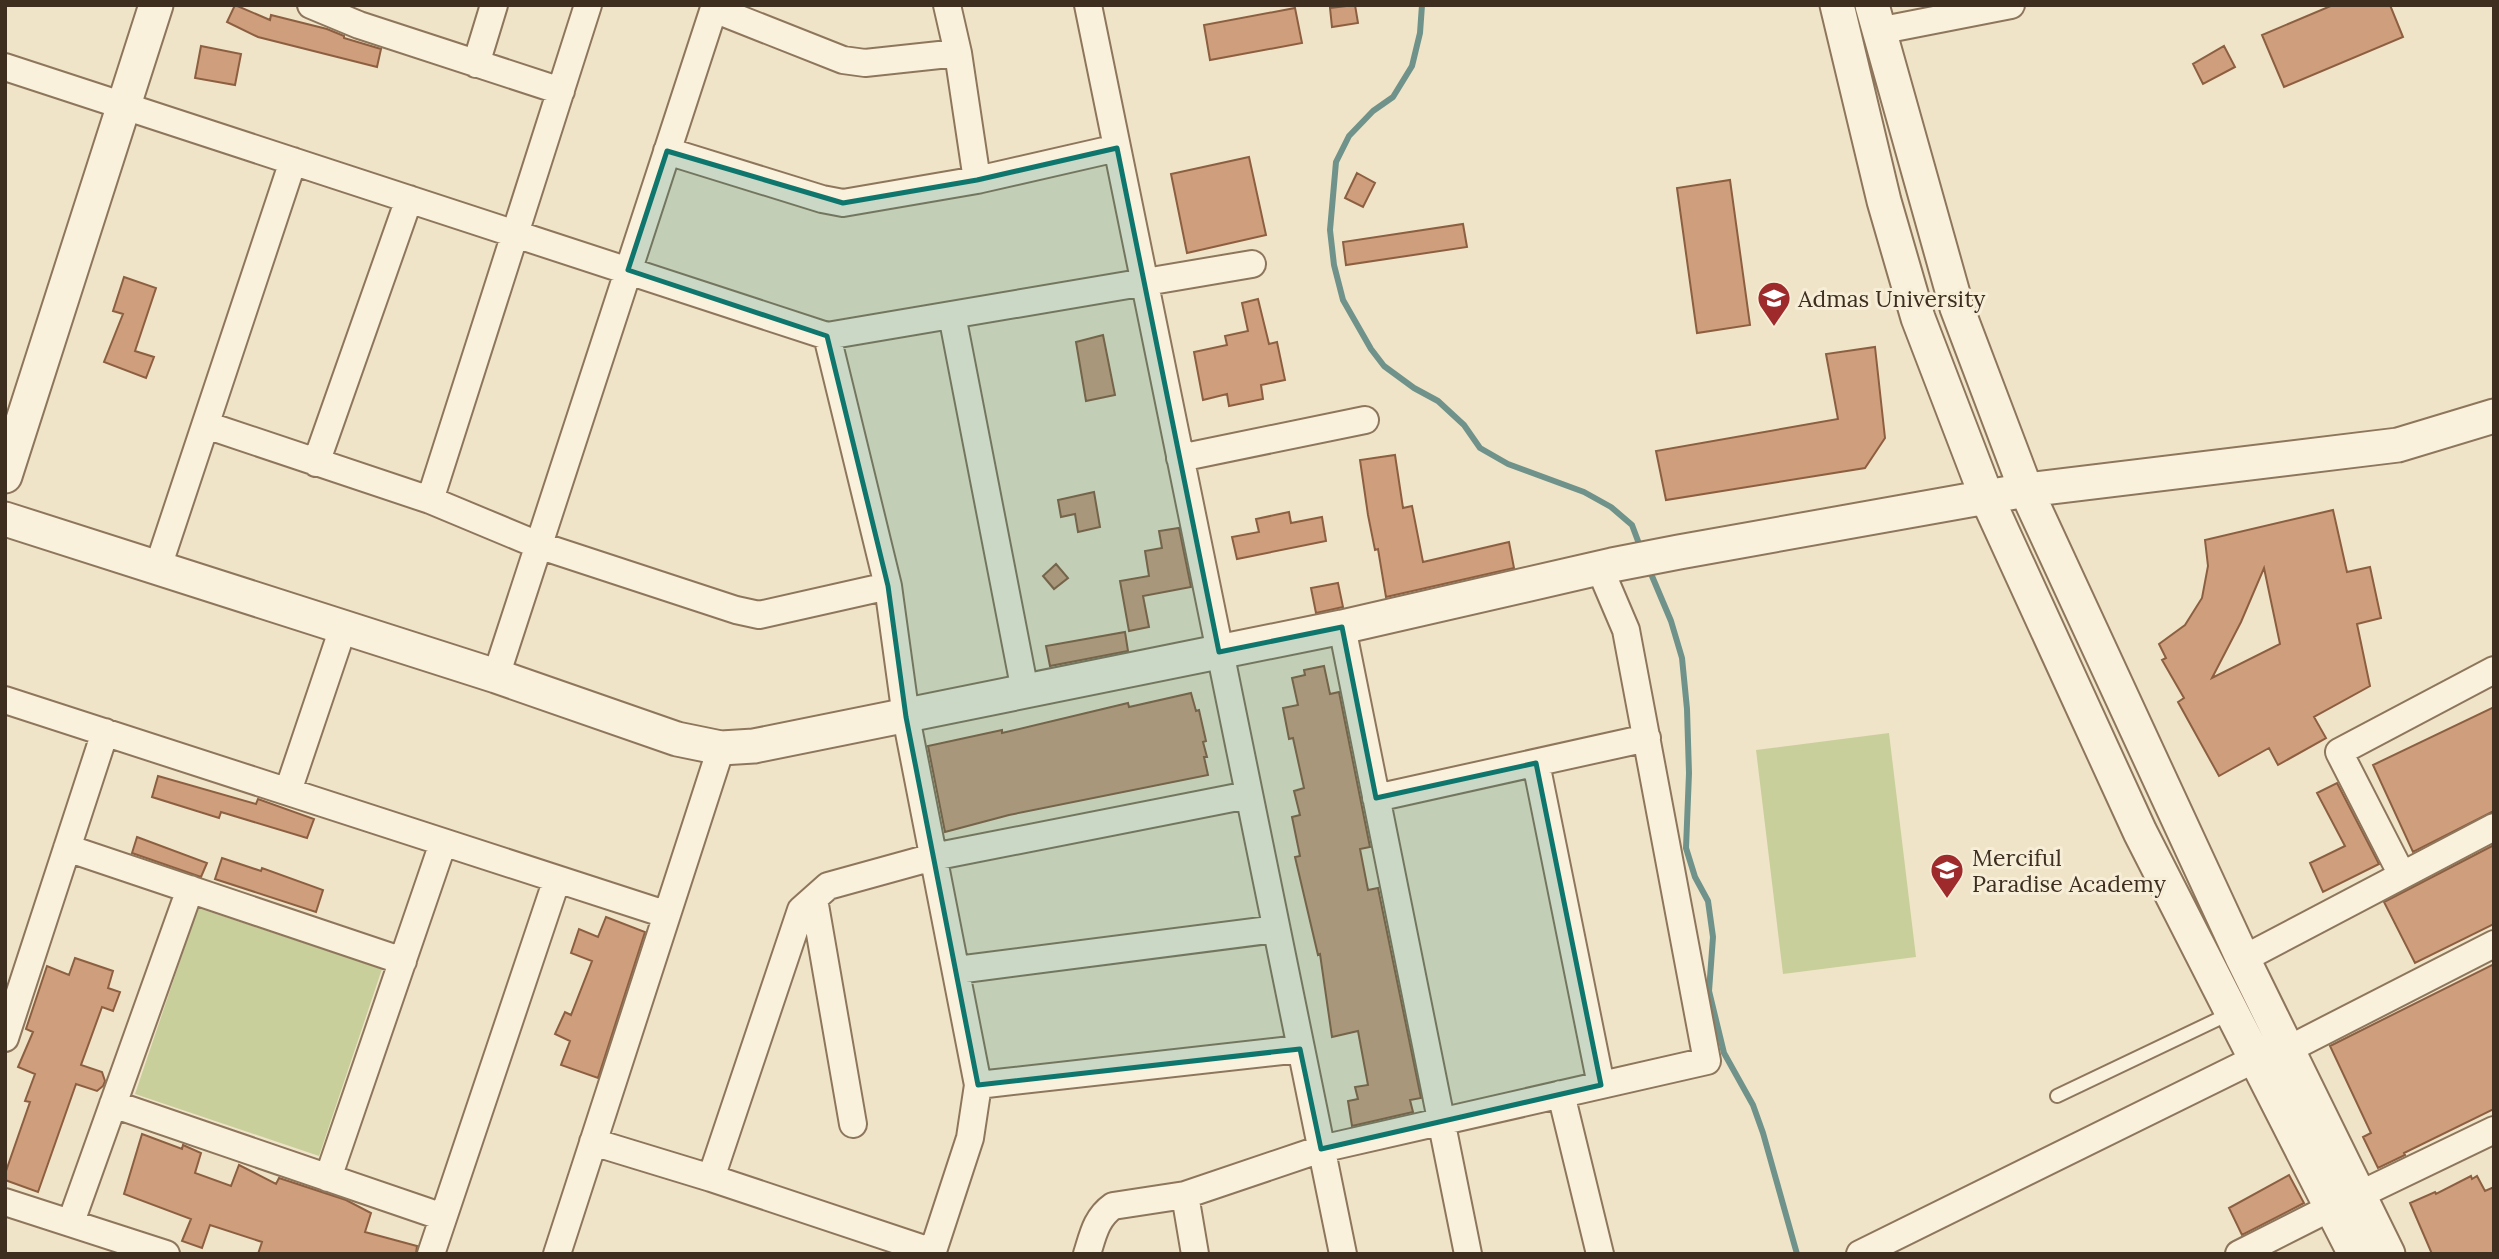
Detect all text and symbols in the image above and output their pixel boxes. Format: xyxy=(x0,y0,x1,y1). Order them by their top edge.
school or university icon: Admas University xyxy=(1755,279,1793,328)
place label: Admas University xyxy=(1797,284,1986,313)
place label: Merciful Paradise Academy xyxy=(1972,843,2167,898)
school or university icon: Merciful Paradise Academy xyxy=(1928,851,1966,900)

